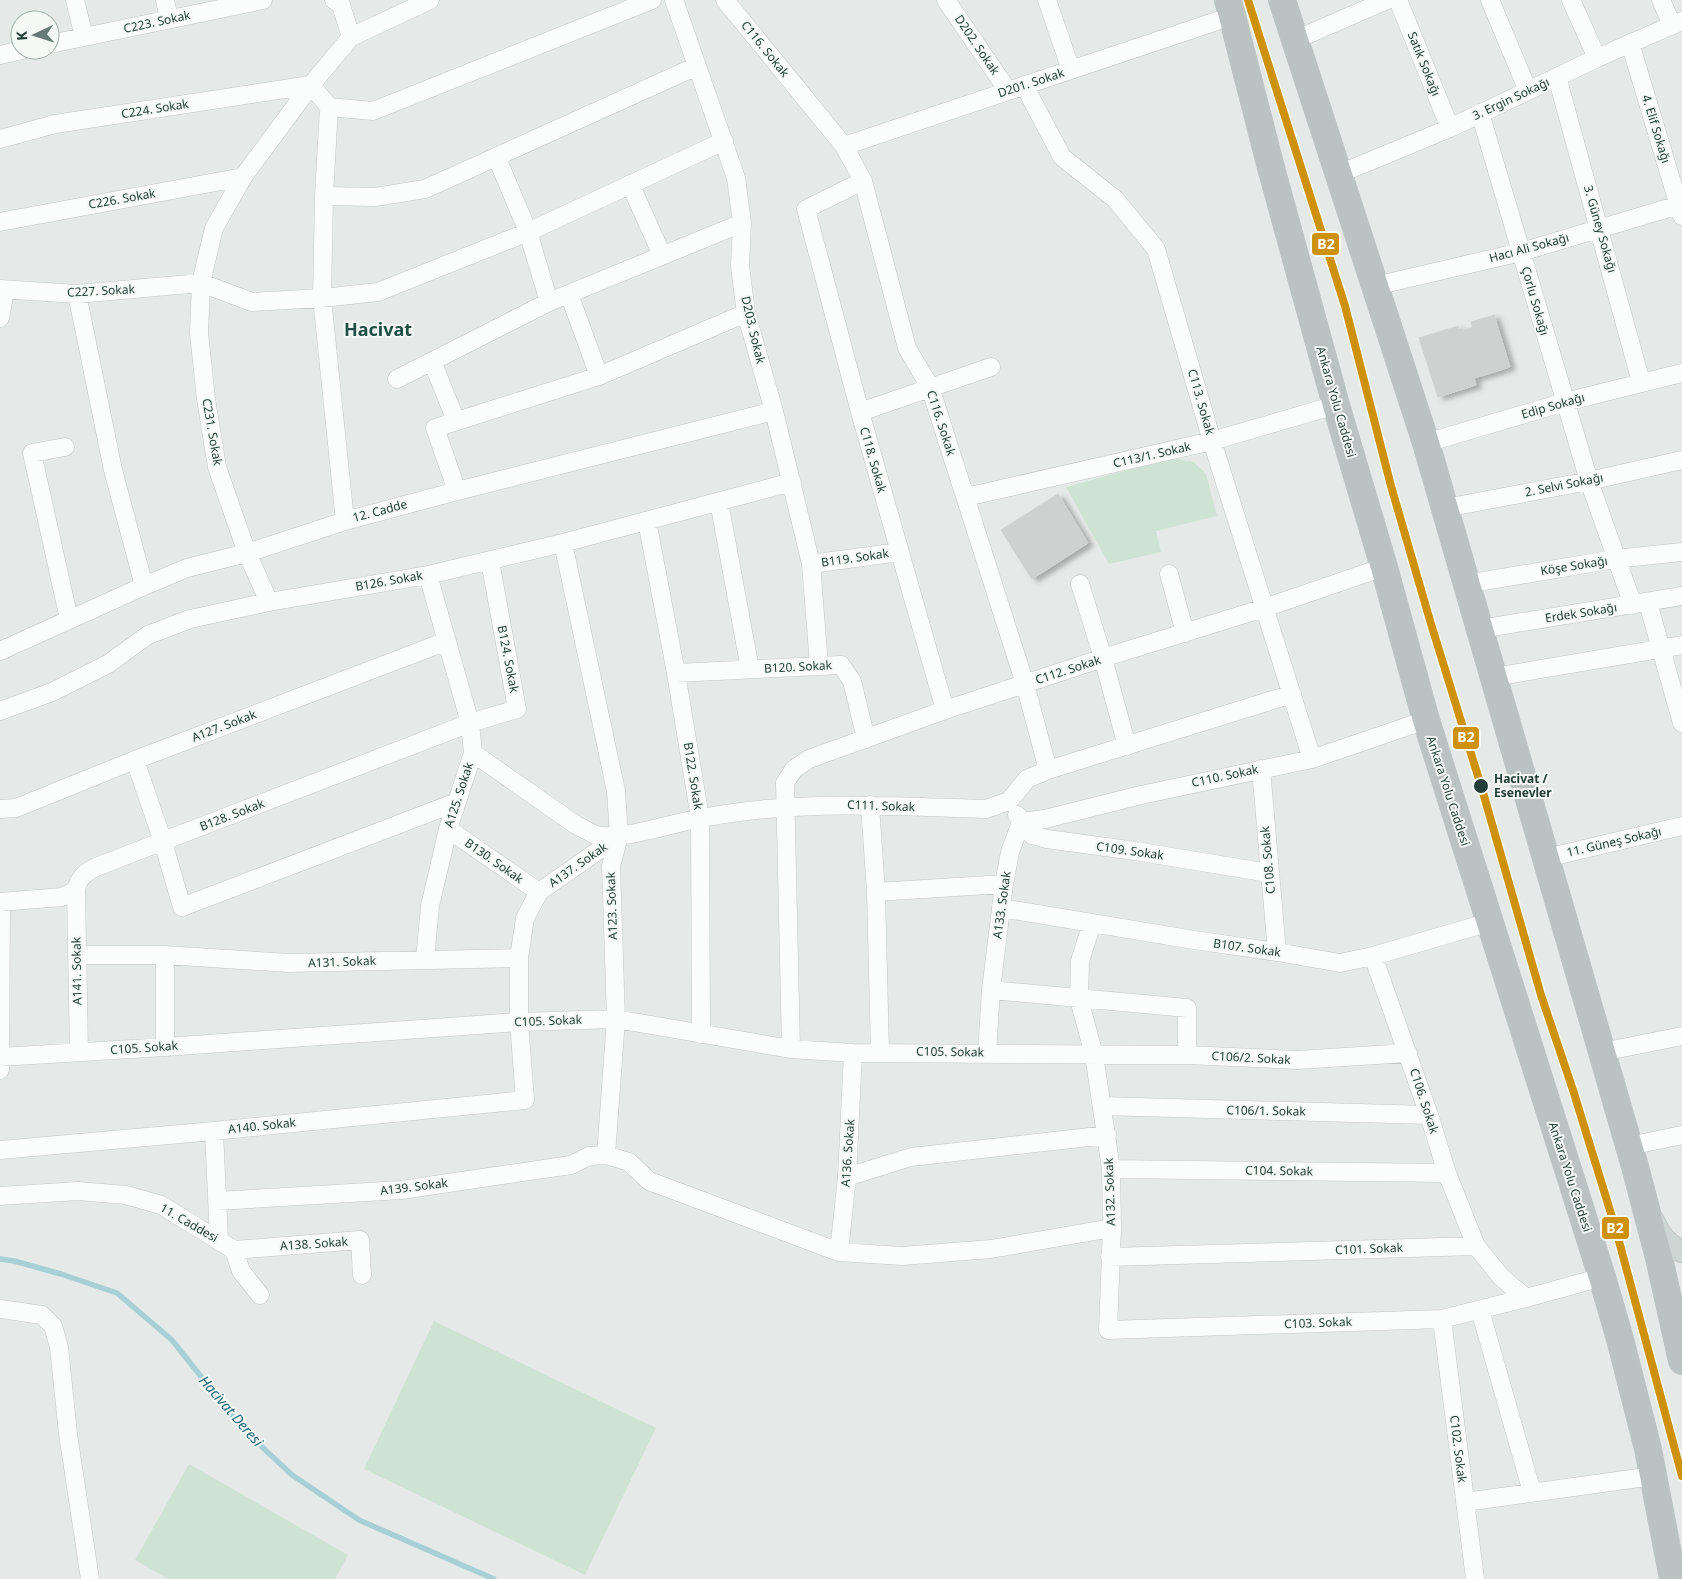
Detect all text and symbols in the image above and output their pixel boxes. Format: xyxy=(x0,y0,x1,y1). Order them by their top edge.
street label: C223. Sokak xyxy=(122,6,192,37)
north arrow xyxy=(10,10,60,60)
street label: D202. Sokak xyxy=(951,11,1004,79)
street label: C116. Sokak xyxy=(737,17,794,81)
street label: Satık Sokağı xyxy=(1404,29,1445,98)
text: K xyxy=(12,30,31,41)
street label: D201. Sokak xyxy=(995,64,1067,101)
street label: 3. Ergin Sokağı xyxy=(1469,73,1552,124)
street label: 4. Elif Sokağı xyxy=(1638,93,1675,165)
street label: C224. Sokak xyxy=(120,95,190,122)
street label: 3. Güney Sokağı xyxy=(1580,183,1621,274)
street label: C226. Sokak xyxy=(87,184,157,213)
street label: Hacı Ali Sokağı xyxy=(1487,229,1571,266)
line badge: B2 xyxy=(1311,232,1340,256)
text: B2 xyxy=(1317,234,1335,253)
street label: Çorlu Sokağı xyxy=(1518,264,1553,337)
street label: C227. Sokak xyxy=(67,280,136,301)
street label: D203. Sokak xyxy=(737,294,770,366)
district label: Hacivat xyxy=(344,317,412,341)
street label: Ankara Yolu Caddesi xyxy=(1313,344,1360,459)
street label: C113. Sokak xyxy=(1184,367,1219,437)
street label: C116. Sokak xyxy=(923,388,960,458)
street label: Edip Sokağı xyxy=(1519,388,1587,423)
street label: C231. Sokak xyxy=(198,397,227,467)
street label: C118. Sokak xyxy=(856,425,891,495)
street label: C113/1. Sokak xyxy=(1111,437,1193,472)
street label: 2. Selvi Sokağı xyxy=(1523,469,1605,500)
street label: 12. Cadde xyxy=(351,495,409,526)
street label: B119. Sokak xyxy=(820,544,890,571)
street label: Köşe Sokağı xyxy=(1539,552,1609,579)
street label: B126. Sokak xyxy=(354,566,425,595)
street label: Erdek Sokağı xyxy=(1544,598,1618,627)
street label: B124. Sokak xyxy=(494,624,523,695)
street label: C112. Sokak xyxy=(1033,651,1103,688)
street label: B120. Sokak xyxy=(764,656,833,677)
street label: A127. Sokak xyxy=(189,705,259,746)
line badge: B2 xyxy=(1452,726,1480,750)
text: B2 xyxy=(1457,727,1475,746)
street label: Ankara Yolu Caddesi xyxy=(1423,734,1474,848)
street label: B122. Sokak xyxy=(680,741,707,811)
street label: A125. Sokak xyxy=(440,759,477,830)
street label: C110. Sokak xyxy=(1190,760,1260,791)
place label: Hacivat / Esenevler xyxy=(1494,770,1552,801)
marker: Hacivat / Esenevler xyxy=(1472,777,1490,795)
street label: B128. Sokak xyxy=(197,794,267,835)
street label: C111. Sokak xyxy=(847,796,916,815)
street label: 11. Güneş Sokağı xyxy=(1565,822,1663,861)
street label: C108. Sokak xyxy=(1256,825,1279,895)
street label: B130. Sokak xyxy=(462,834,528,887)
street label: C109. Sokak xyxy=(1095,837,1165,864)
street label: A137. Sokak xyxy=(545,838,611,891)
street label: A133. Sokak xyxy=(988,869,1015,940)
street label: A123. Sokak xyxy=(602,871,621,940)
street label: B107. Sokak xyxy=(1212,934,1283,961)
street label: A141. Sokak xyxy=(67,936,86,1005)
street label: A131. Sokak xyxy=(308,952,377,971)
street label: C105. Sokak xyxy=(514,1011,583,1030)
street label: C105. Sokak xyxy=(109,1037,179,1058)
street label: C105. Sokak xyxy=(916,1042,985,1061)
street label: C106/2. Sokak xyxy=(1211,1047,1292,1068)
street label: C106. Sokak xyxy=(1406,1066,1443,1136)
street label: C106/1. Sokak xyxy=(1226,1101,1306,1120)
street label: A140. Sokak xyxy=(227,1113,297,1138)
street label: A136. Sokak xyxy=(837,1118,858,1187)
street label: Ankara Yolu Caddesi xyxy=(1545,1120,1596,1234)
street label: A132. Sokak xyxy=(1100,1157,1119,1226)
street label: C104. Sokak xyxy=(1245,1161,1314,1180)
street label: A139. Sokak xyxy=(379,1174,449,1199)
street label: 11. Caddesi xyxy=(157,1199,222,1246)
line badge: B2 xyxy=(1601,1216,1630,1240)
text: B2 xyxy=(1606,1218,1624,1237)
street label: A138. Sokak xyxy=(279,1233,349,1254)
street label: C101. Sokak xyxy=(1335,1239,1404,1258)
street label: C103. Sokak xyxy=(1284,1313,1353,1332)
water label: Hacivat Deresi xyxy=(195,1371,268,1451)
street label: C102. Sokak xyxy=(1446,1414,1471,1484)

